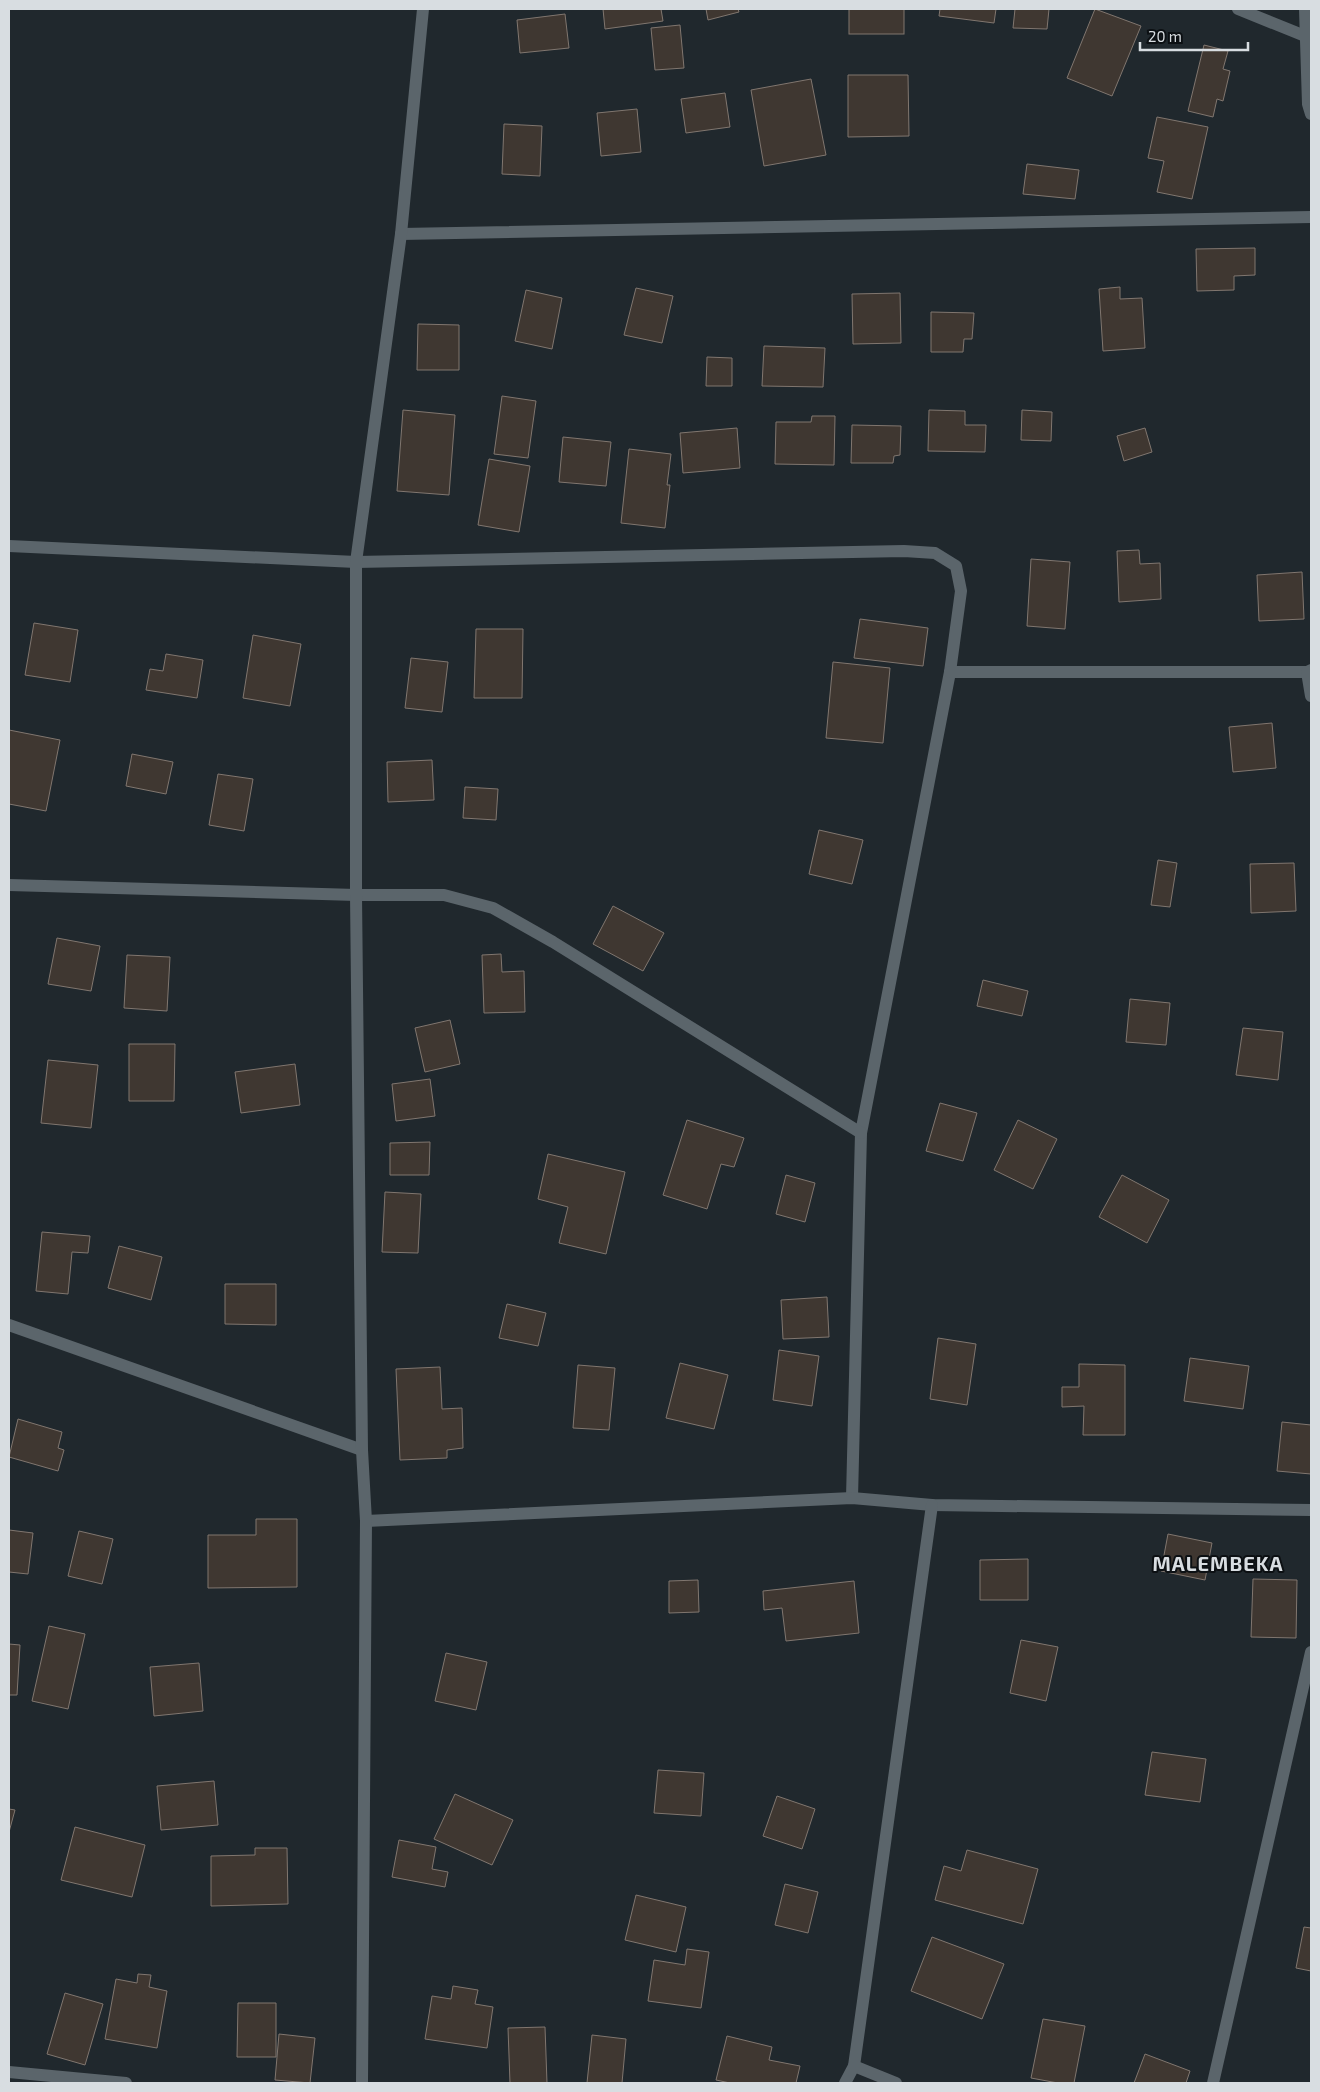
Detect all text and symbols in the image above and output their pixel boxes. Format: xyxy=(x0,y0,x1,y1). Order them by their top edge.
scale bar xyxy=(1140,20,1248,52)
text: 20 m xyxy=(1148,27,1182,45)
district label: MALEMBEKA xyxy=(1152,1551,1284,1575)

